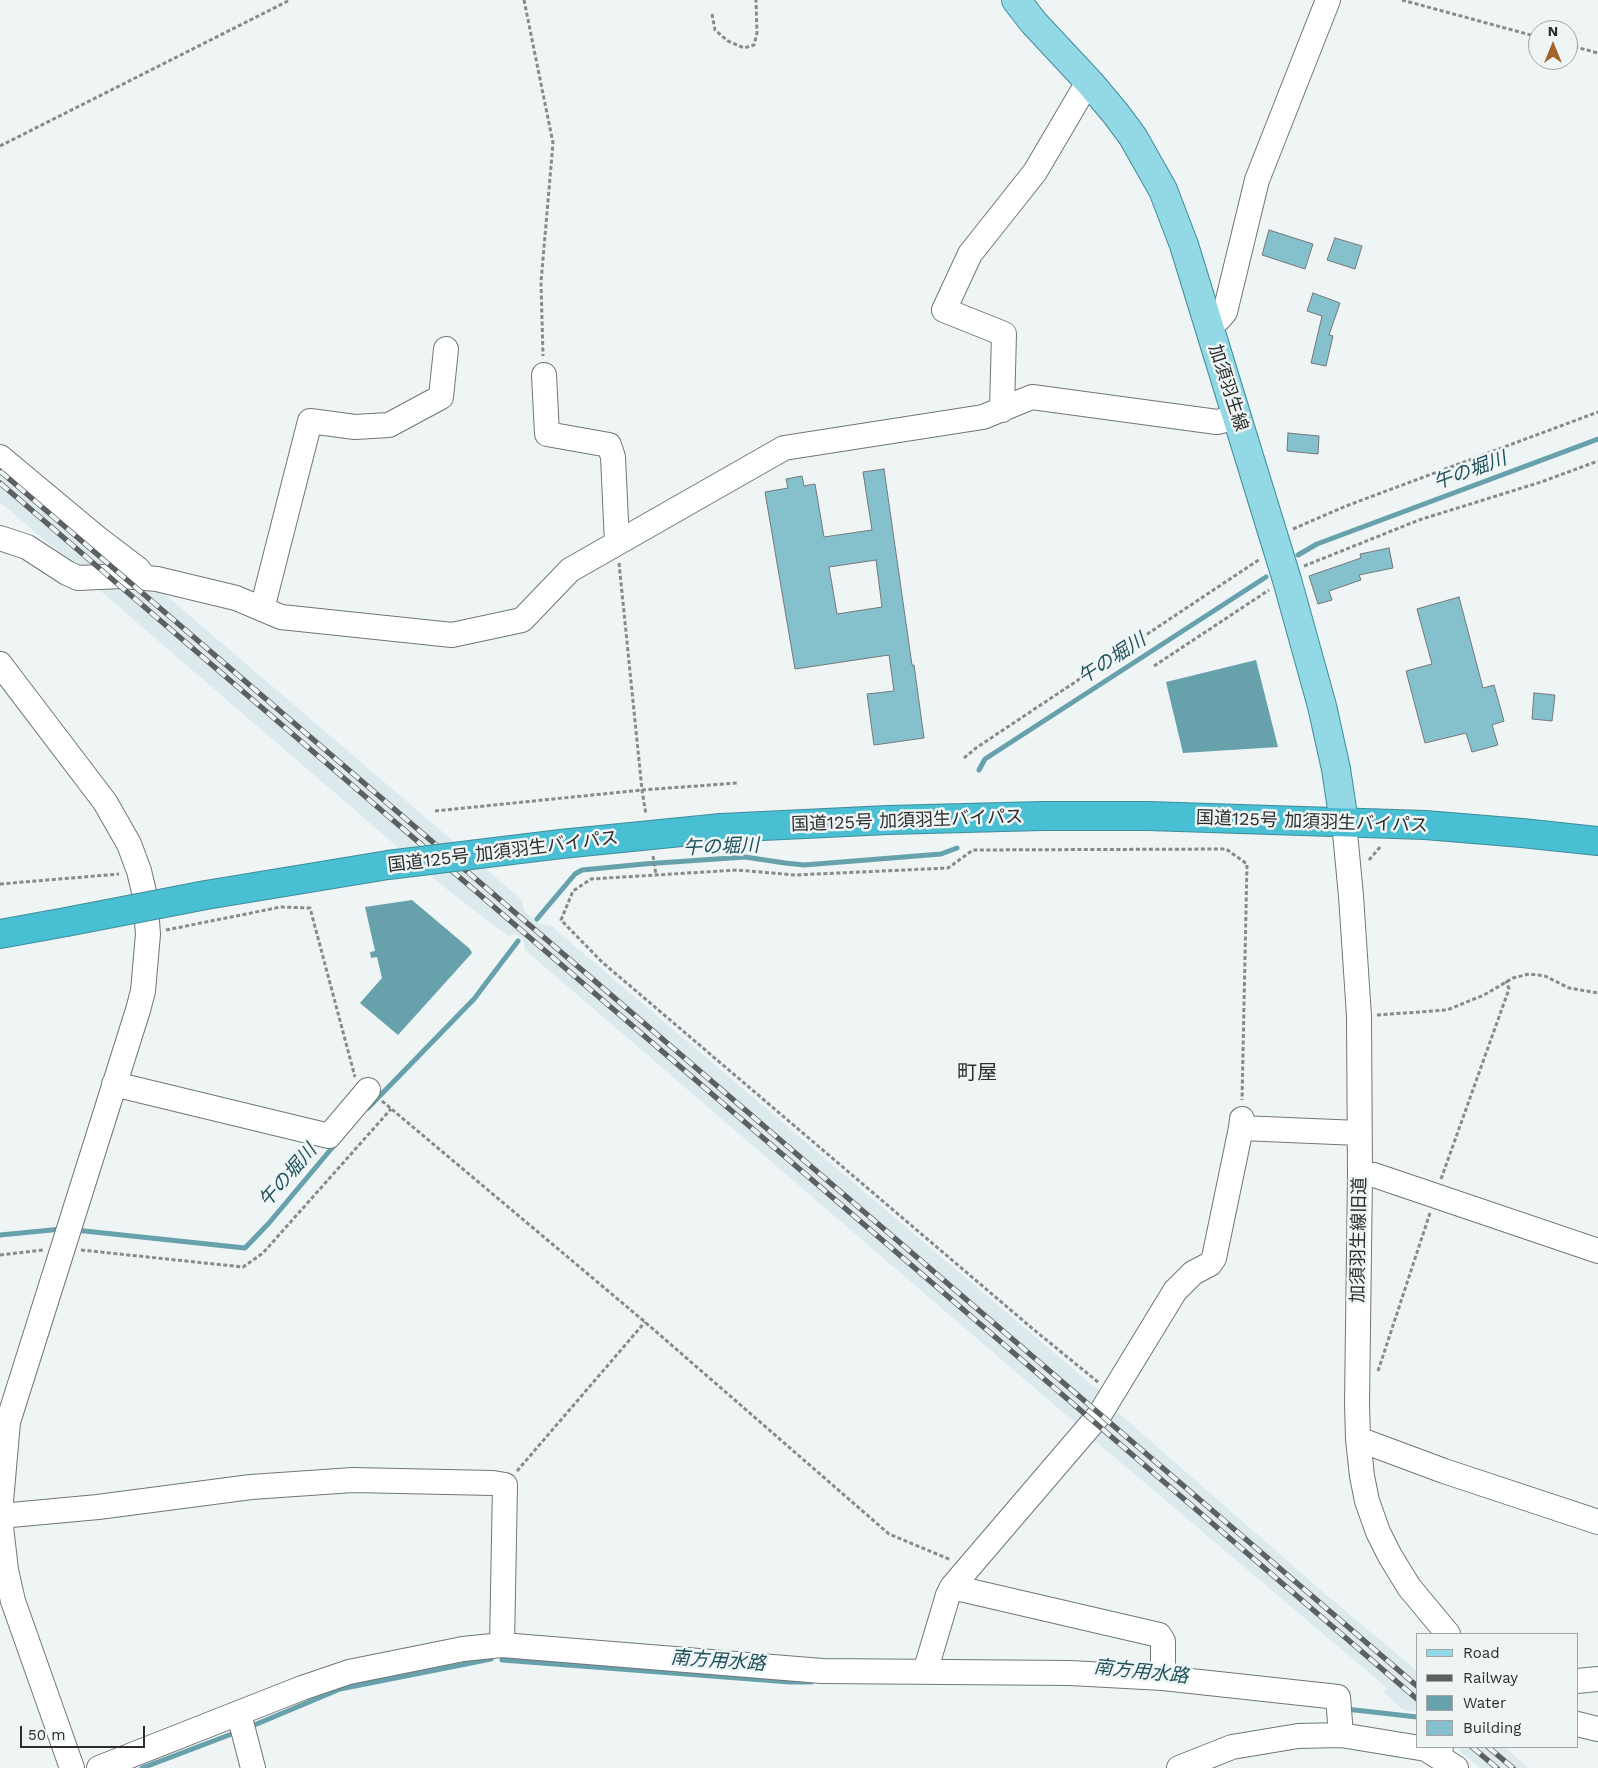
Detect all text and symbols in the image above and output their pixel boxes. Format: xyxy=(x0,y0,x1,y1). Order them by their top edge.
north arrow xyxy=(1528,20,1578,70)
text: N xyxy=(1548,23,1558,39)
street label: 加須羽生線 xyxy=(1204,342,1252,434)
water label: 午の堀川 xyxy=(1430,447,1510,495)
water label: 午の堀川 xyxy=(1074,629,1150,689)
street label: 国道125号 加須羽生バイパス xyxy=(791,806,1023,836)
street label: 国道125号 加須羽生バイパス xyxy=(1196,807,1428,837)
street label: 国道125号 加須羽生バイパス xyxy=(386,827,620,877)
water label: 午の堀川 xyxy=(683,834,759,860)
district label: 町屋 xyxy=(957,1061,997,1085)
water label: 午の堀川 xyxy=(254,1140,322,1212)
street label: 加須羽生線旧道 xyxy=(1347,1177,1371,1303)
legend xyxy=(1416,1633,1578,1748)
text: Road xyxy=(1463,1644,1500,1662)
water label: 南方用水路 xyxy=(670,1646,766,1676)
water label: 南方用水路 xyxy=(1093,1656,1189,1688)
text: Railway xyxy=(1463,1669,1518,1687)
text: Water xyxy=(1463,1694,1506,1712)
scale bar xyxy=(22,1716,148,1748)
text: Building xyxy=(1463,1719,1521,1737)
text: 50 m xyxy=(28,1726,65,1744)

